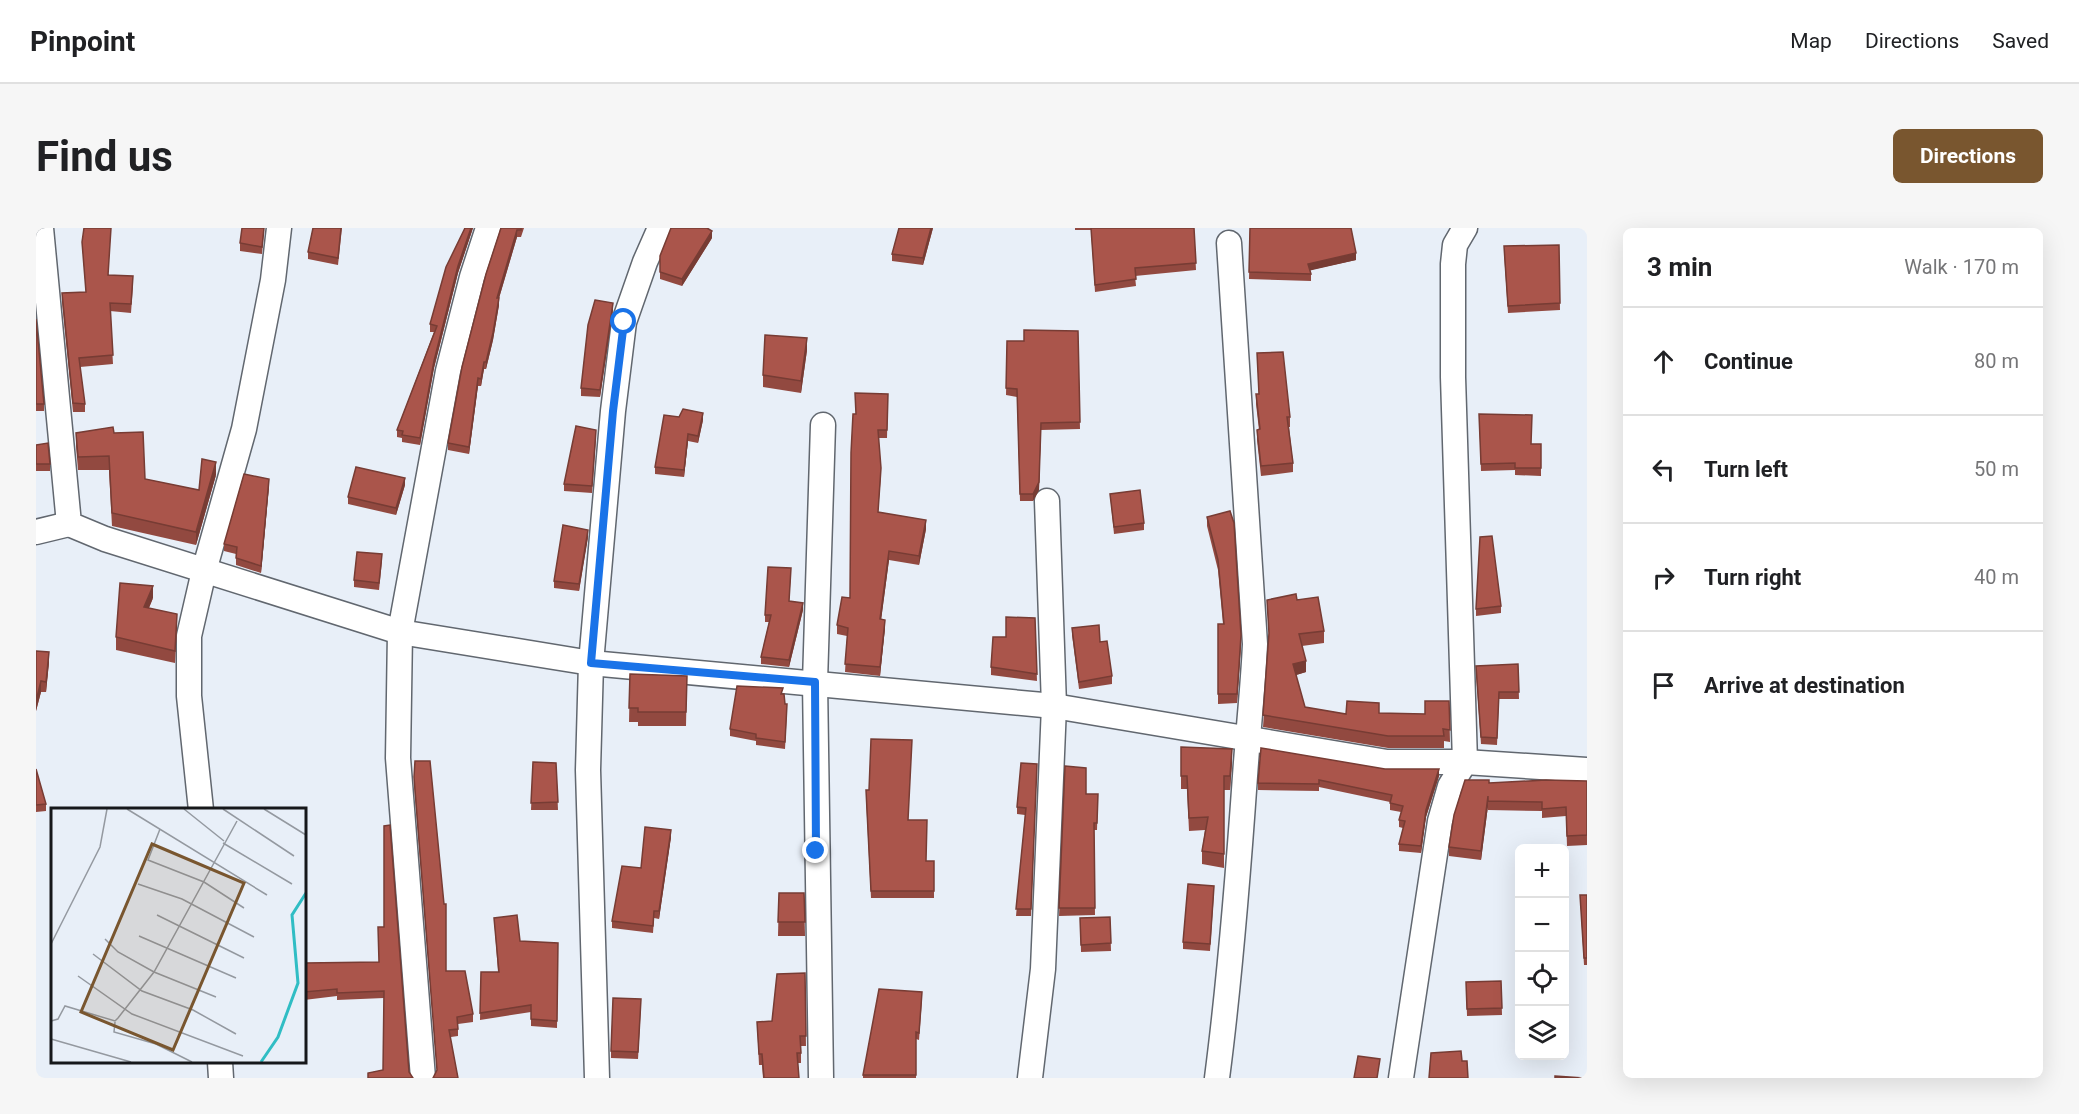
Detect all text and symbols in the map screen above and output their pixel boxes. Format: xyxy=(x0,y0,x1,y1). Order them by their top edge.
text: Pinpoint xyxy=(30,25,135,58)
text: Map xyxy=(1790,29,1832,53)
text: Directions xyxy=(1865,29,1959,53)
text: Saved xyxy=(1992,29,2049,53)
button: Directions xyxy=(1893,129,2043,183)
text: Find us xyxy=(36,132,173,181)
text: 3 min xyxy=(1647,252,1712,282)
text: Walk · 170 m xyxy=(1904,255,2019,279)
route start xyxy=(610,308,636,334)
icon: ahead xyxy=(1647,345,1680,378)
text: Continue xyxy=(1704,349,1793,374)
text: 80 m xyxy=(1974,349,2019,373)
icon: left xyxy=(1647,453,1680,486)
text: Turn left xyxy=(1704,457,1788,482)
text: 50 m xyxy=(1974,457,2019,481)
icon: right xyxy=(1647,561,1680,594)
text: Turn right xyxy=(1704,565,1801,590)
text: 40 m xyxy=(1974,565,2019,589)
icon: arrive xyxy=(1647,669,1680,702)
text: Arrive at destination xyxy=(1704,673,1905,698)
inset map xyxy=(51,808,306,1063)
route end xyxy=(802,837,828,863)
map controls xyxy=(1515,844,1569,1060)
button: + xyxy=(1515,844,1569,898)
button: − xyxy=(1515,898,1569,952)
button: locate xyxy=(1515,952,1569,1006)
button: layers xyxy=(1515,1006,1569,1060)

